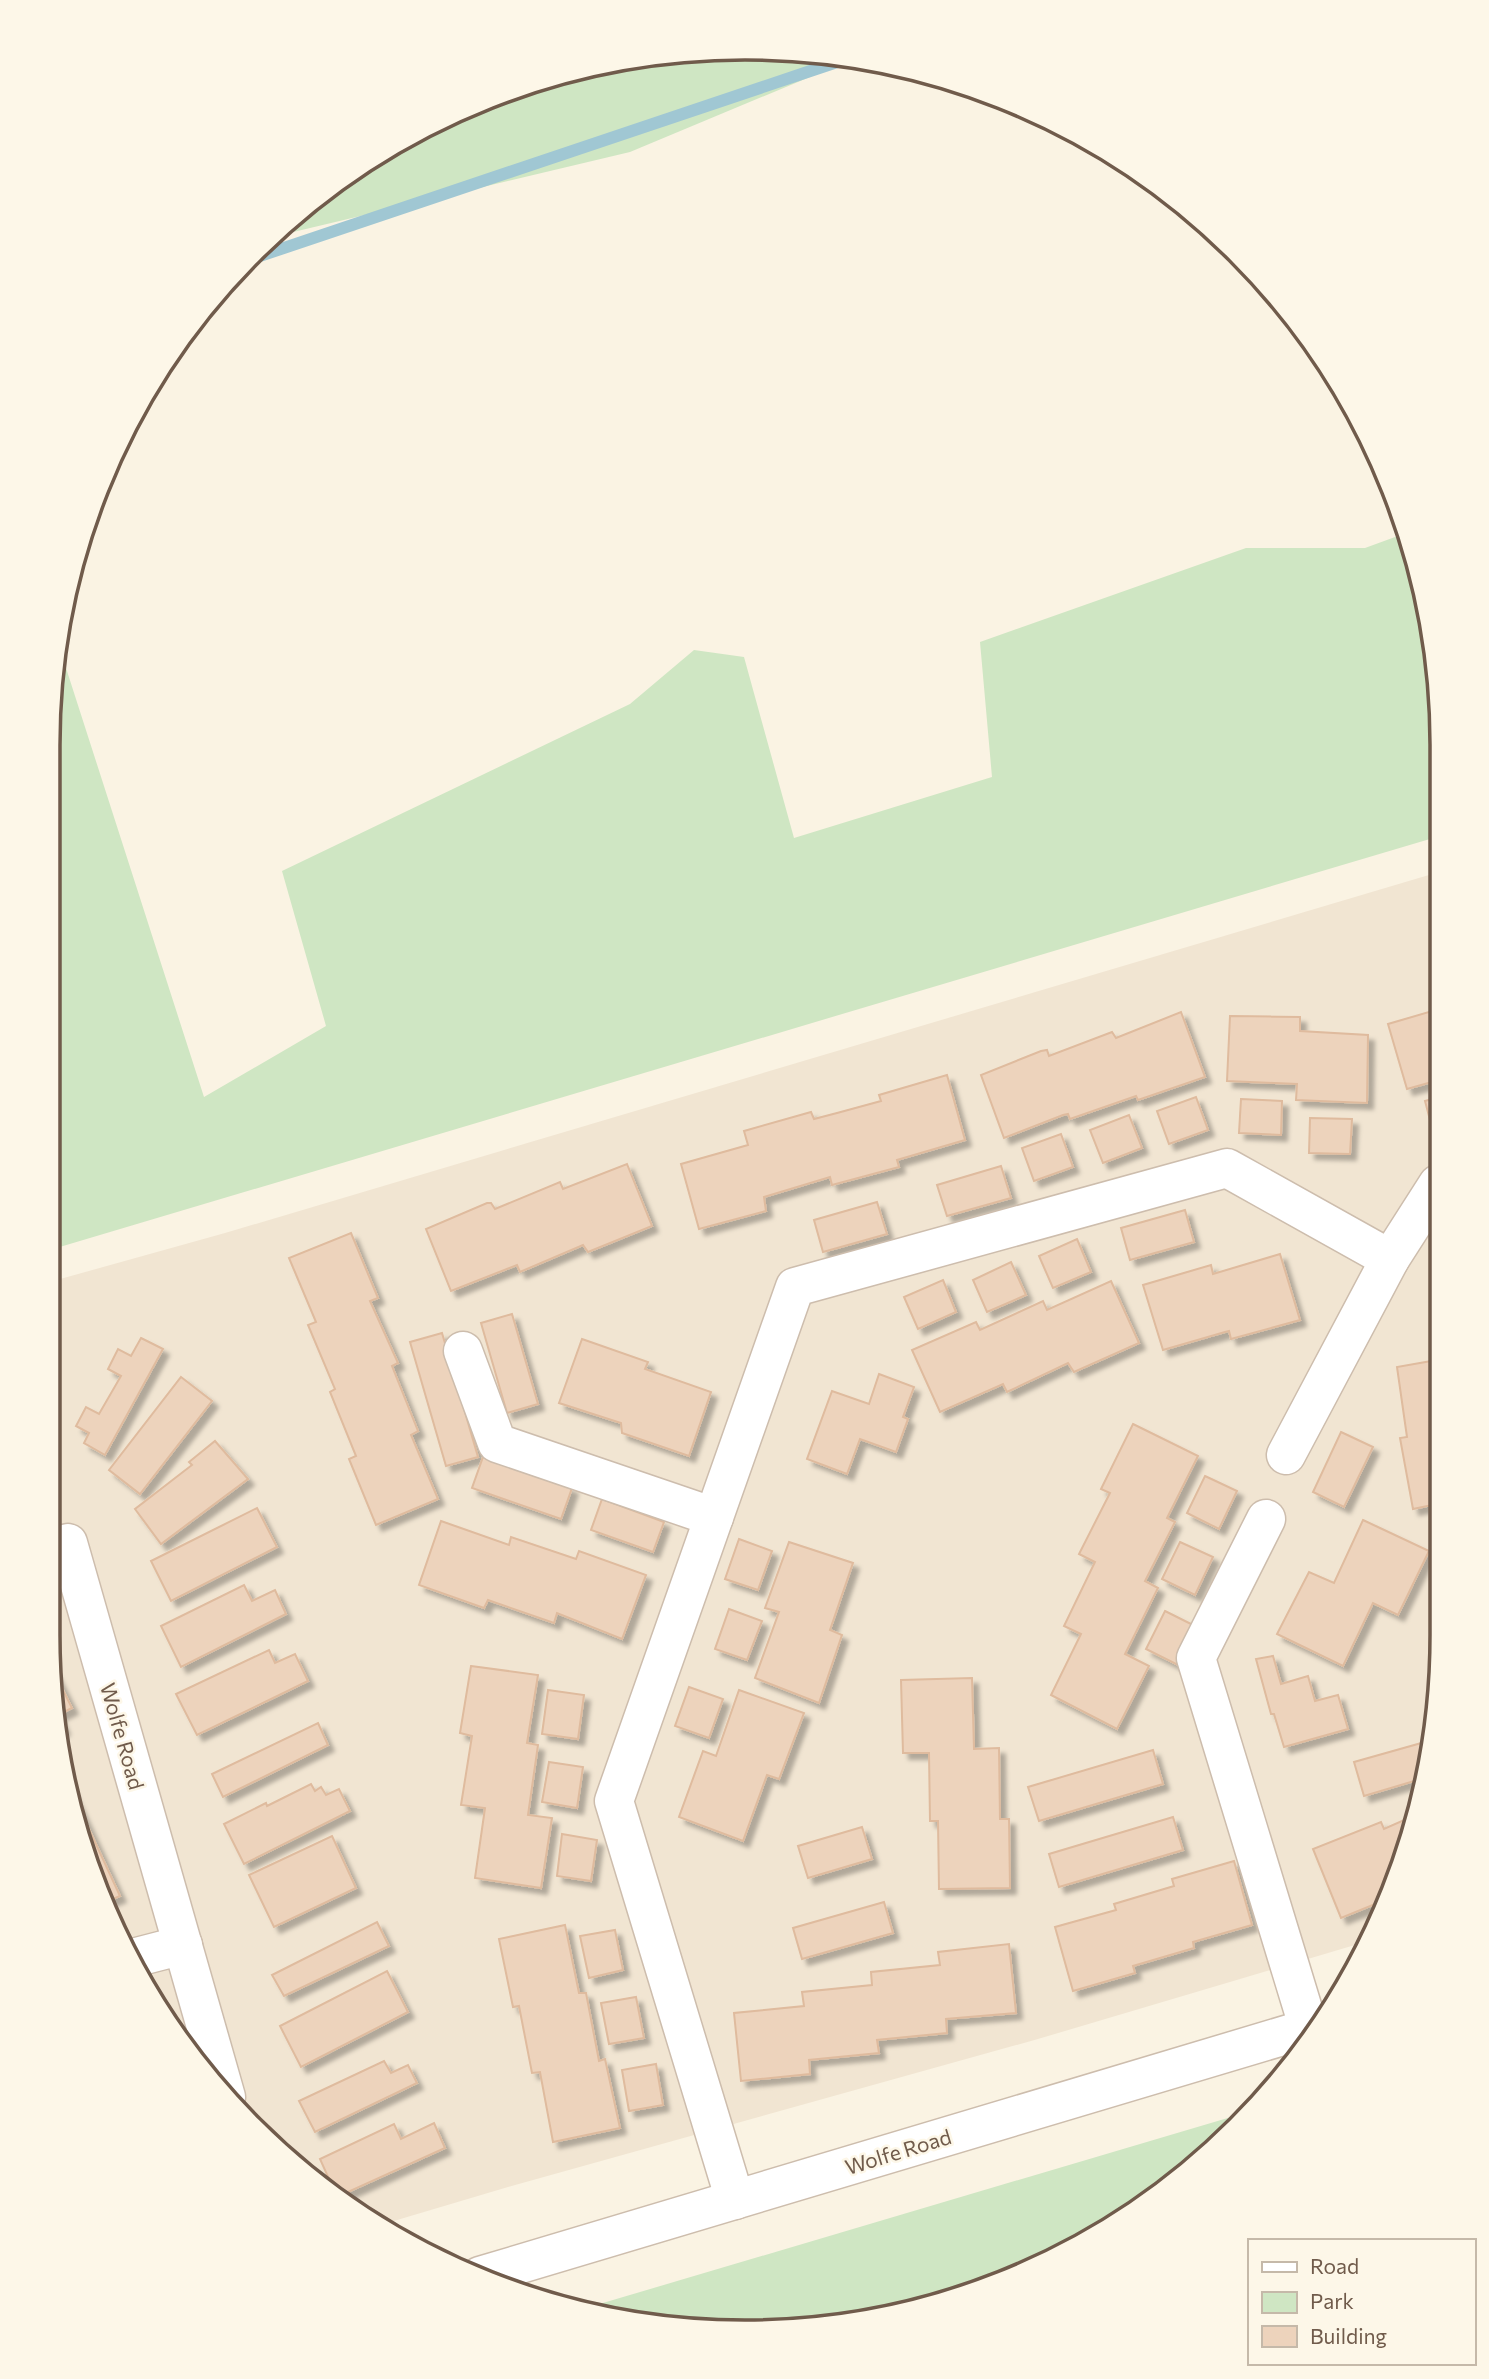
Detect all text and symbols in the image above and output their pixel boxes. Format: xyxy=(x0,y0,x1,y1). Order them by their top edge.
street label: Wolfe Road xyxy=(96,1680,150,1792)
street label: Wolfe Road xyxy=(842,2123,954,2179)
legend xyxy=(1248,2239,1475,2365)
text: Road xyxy=(1310,2253,1359,2278)
text: Park xyxy=(1310,2288,1354,2313)
text: Building xyxy=(1310,2323,1387,2348)

